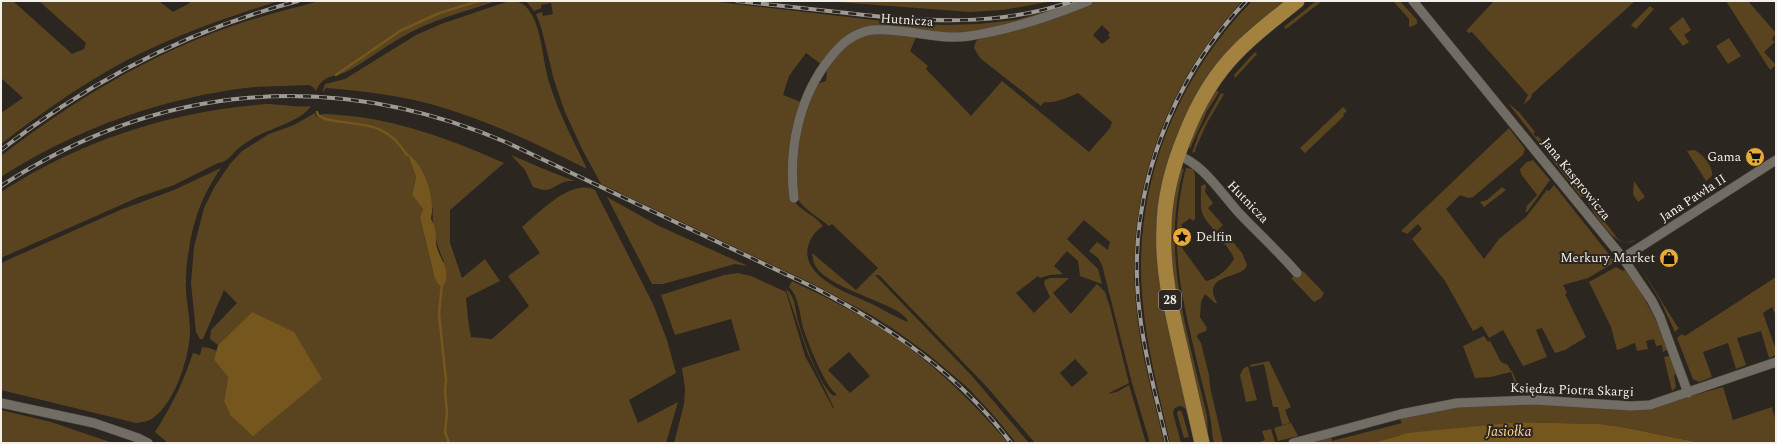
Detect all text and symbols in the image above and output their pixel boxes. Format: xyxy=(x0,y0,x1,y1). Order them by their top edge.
street label: Hutnicza xyxy=(880,8,935,32)
street label: Jana Kasprowicza xyxy=(1536,133,1616,225)
supermarket icon: Gama xyxy=(1744,146,1766,168)
place label: Gama xyxy=(1707,147,1742,167)
street label: Jana Pawła II xyxy=(1656,169,1730,227)
street label: Hutnicza xyxy=(1222,176,1274,228)
place icon: Delfin xyxy=(1171,226,1193,248)
place label: Delfin xyxy=(1196,227,1233,247)
shop icon: Merkury Market xyxy=(1658,247,1680,269)
place label: Merkury Market xyxy=(1560,248,1655,268)
road number: 28 xyxy=(1159,290,1181,310)
street label: Księdza Piotra Skargi xyxy=(1510,378,1634,402)
water label: Jasiołka xyxy=(1486,421,1532,442)

